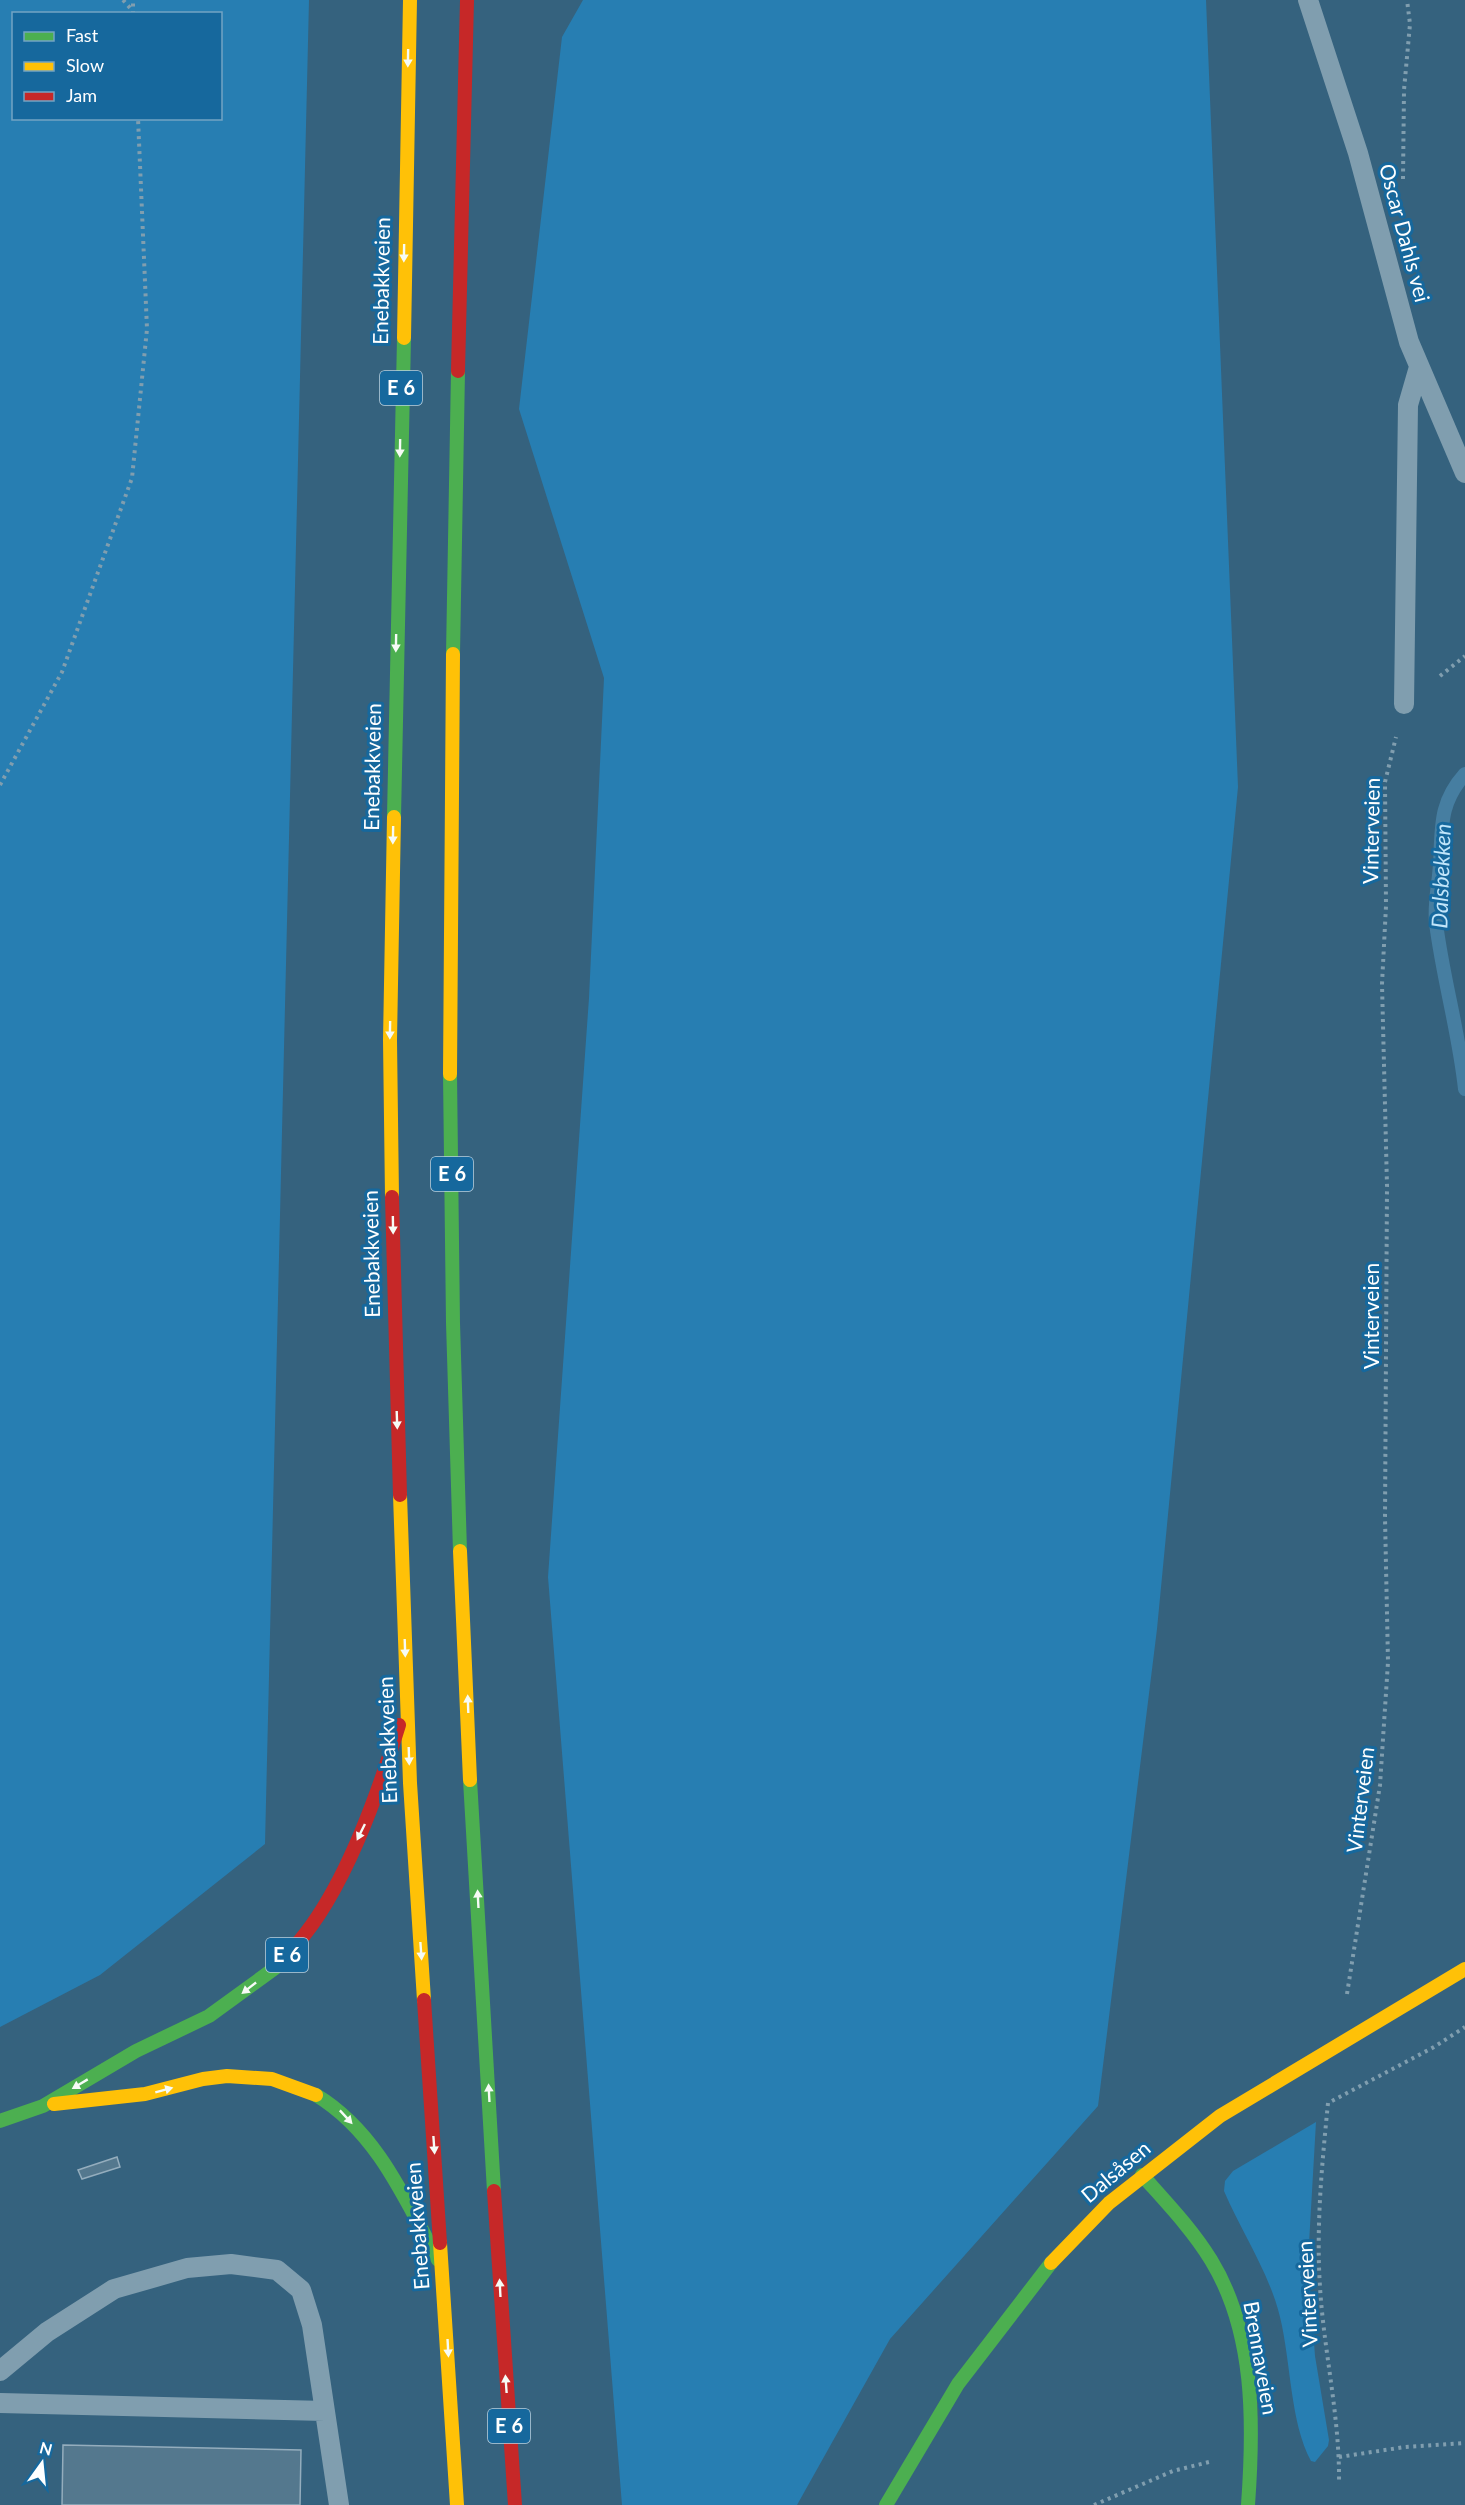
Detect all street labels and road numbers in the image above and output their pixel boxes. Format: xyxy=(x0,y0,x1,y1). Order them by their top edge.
street label: Oscar Dahls vei xyxy=(1375,161,1436,305)
street label: Enebakkveien xyxy=(367,217,394,345)
road number: E 6 xyxy=(380,371,422,405)
street label: Enebakkveien xyxy=(358,703,385,831)
street label: Vinterveien xyxy=(1357,778,1384,884)
road number: E 6 xyxy=(431,1157,473,1191)
street label: Enebakkveien xyxy=(357,1190,384,1318)
street label: Vinterveien xyxy=(1358,1263,1383,1369)
street label: Enebakkveien xyxy=(372,1676,401,1804)
street label: Vinterveien xyxy=(1341,1745,1378,1854)
road number: E 6 xyxy=(266,1938,308,1972)
street label: Dalsåsen xyxy=(1075,2135,1155,2207)
street label: Enebakkveien xyxy=(400,2162,433,2291)
street label: Vinterveien xyxy=(1291,2240,1322,2348)
street label: Brennaveien xyxy=(1239,2299,1284,2416)
road number: E 6 xyxy=(488,2409,530,2443)

